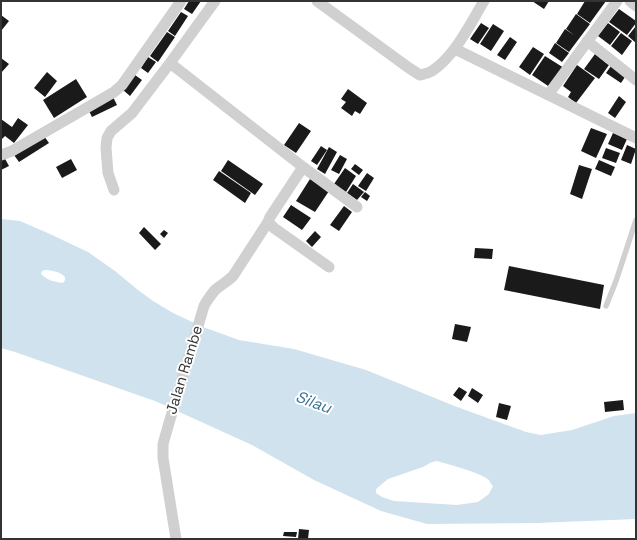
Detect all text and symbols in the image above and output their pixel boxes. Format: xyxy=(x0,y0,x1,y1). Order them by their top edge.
street label: Jalan Rambe xyxy=(163,323,207,417)
water label: Silau xyxy=(293,388,333,418)

